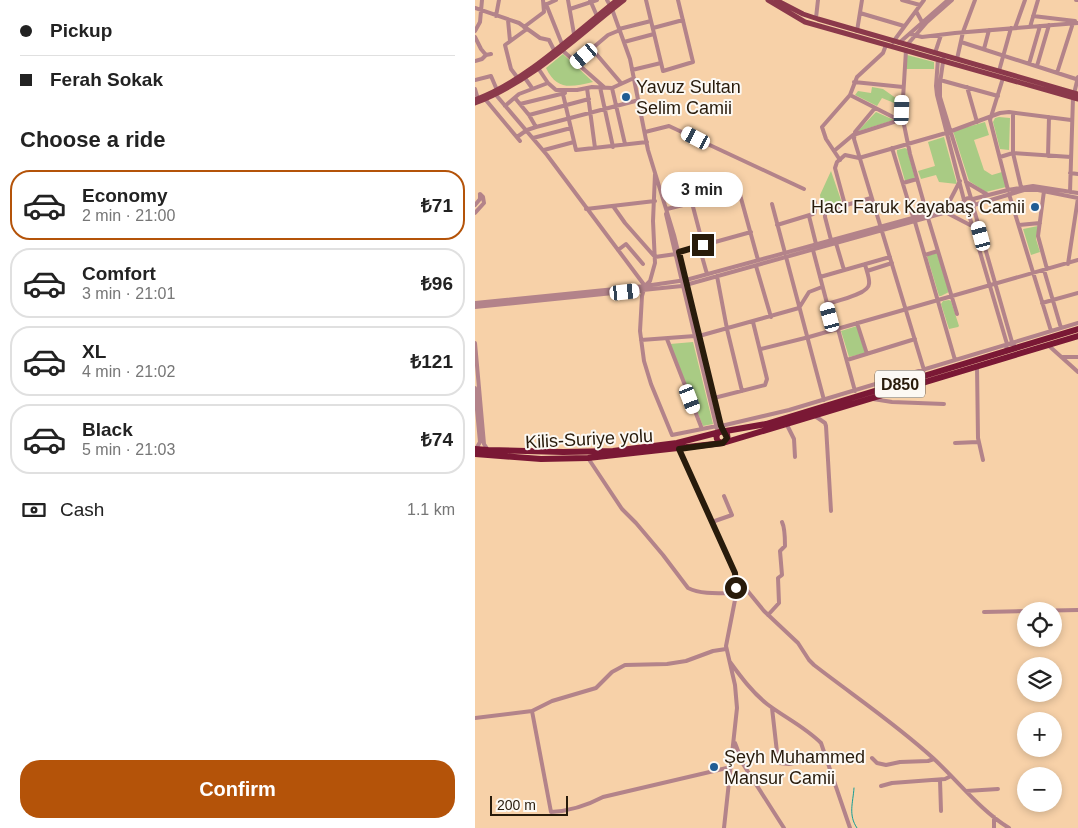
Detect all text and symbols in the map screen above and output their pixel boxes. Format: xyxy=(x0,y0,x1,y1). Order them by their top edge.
text: Pickup xyxy=(50,20,112,41)
car xyxy=(567,41,600,71)
text: Ferah Sokak xyxy=(50,69,163,90)
place label: Yavuz Sultan Selim Camii xyxy=(636,77,741,118)
marker: Yavuz Sultan Selim Camii xyxy=(620,91,632,103)
car xyxy=(893,95,910,125)
car xyxy=(679,125,712,151)
text: Choose a ride xyxy=(20,127,165,152)
callout: 3 min xyxy=(662,172,744,208)
text: 3 min xyxy=(681,181,723,198)
icon: car xyxy=(22,183,67,228)
text: Economy xyxy=(82,185,168,206)
text: ₺71 xyxy=(421,195,453,216)
place label: Hacı Faruk Kayabaş Camii xyxy=(811,197,1025,217)
marker: Hacı Faruk Kayabaş Camii xyxy=(1029,201,1041,213)
text: 2 min · 21:00 xyxy=(82,207,175,224)
car xyxy=(969,220,992,252)
route end xyxy=(692,234,714,256)
icon: car xyxy=(22,261,67,306)
text: Comfort xyxy=(82,263,156,284)
text: ₺96 xyxy=(421,273,453,294)
car xyxy=(609,283,640,301)
text: 3 min · 21:01 xyxy=(82,285,175,302)
car xyxy=(818,301,841,333)
icon: car xyxy=(22,339,67,384)
text: XL xyxy=(82,341,106,362)
text: ₺121 xyxy=(410,351,453,372)
text: 4 min · 21:02 xyxy=(82,363,175,380)
road number: D850 xyxy=(875,370,925,398)
car xyxy=(677,382,702,416)
icon: car xyxy=(22,417,67,462)
text: Black xyxy=(82,419,133,440)
street label: Kilis-Suriye yolu xyxy=(525,426,653,452)
text: ₺74 xyxy=(421,429,453,450)
text: 5 min · 21:03 xyxy=(82,441,175,458)
icon: cash xyxy=(20,496,48,524)
text: Cash xyxy=(60,499,104,520)
text: 1.1 km xyxy=(407,501,455,518)
route start xyxy=(725,577,747,599)
map controls xyxy=(1017,602,1062,812)
button: locate xyxy=(1017,602,1062,647)
button: layers xyxy=(1017,657,1062,702)
button: + xyxy=(1017,712,1062,757)
place label: Şeyh Muhammed Mansur Camii xyxy=(724,747,865,788)
button: Confirm xyxy=(20,760,455,818)
marker: Şeyh Muhammed Mansur Camii xyxy=(708,761,720,773)
button: − xyxy=(1017,767,1062,812)
scale bar xyxy=(490,793,567,816)
text: 200 m xyxy=(497,797,536,813)

